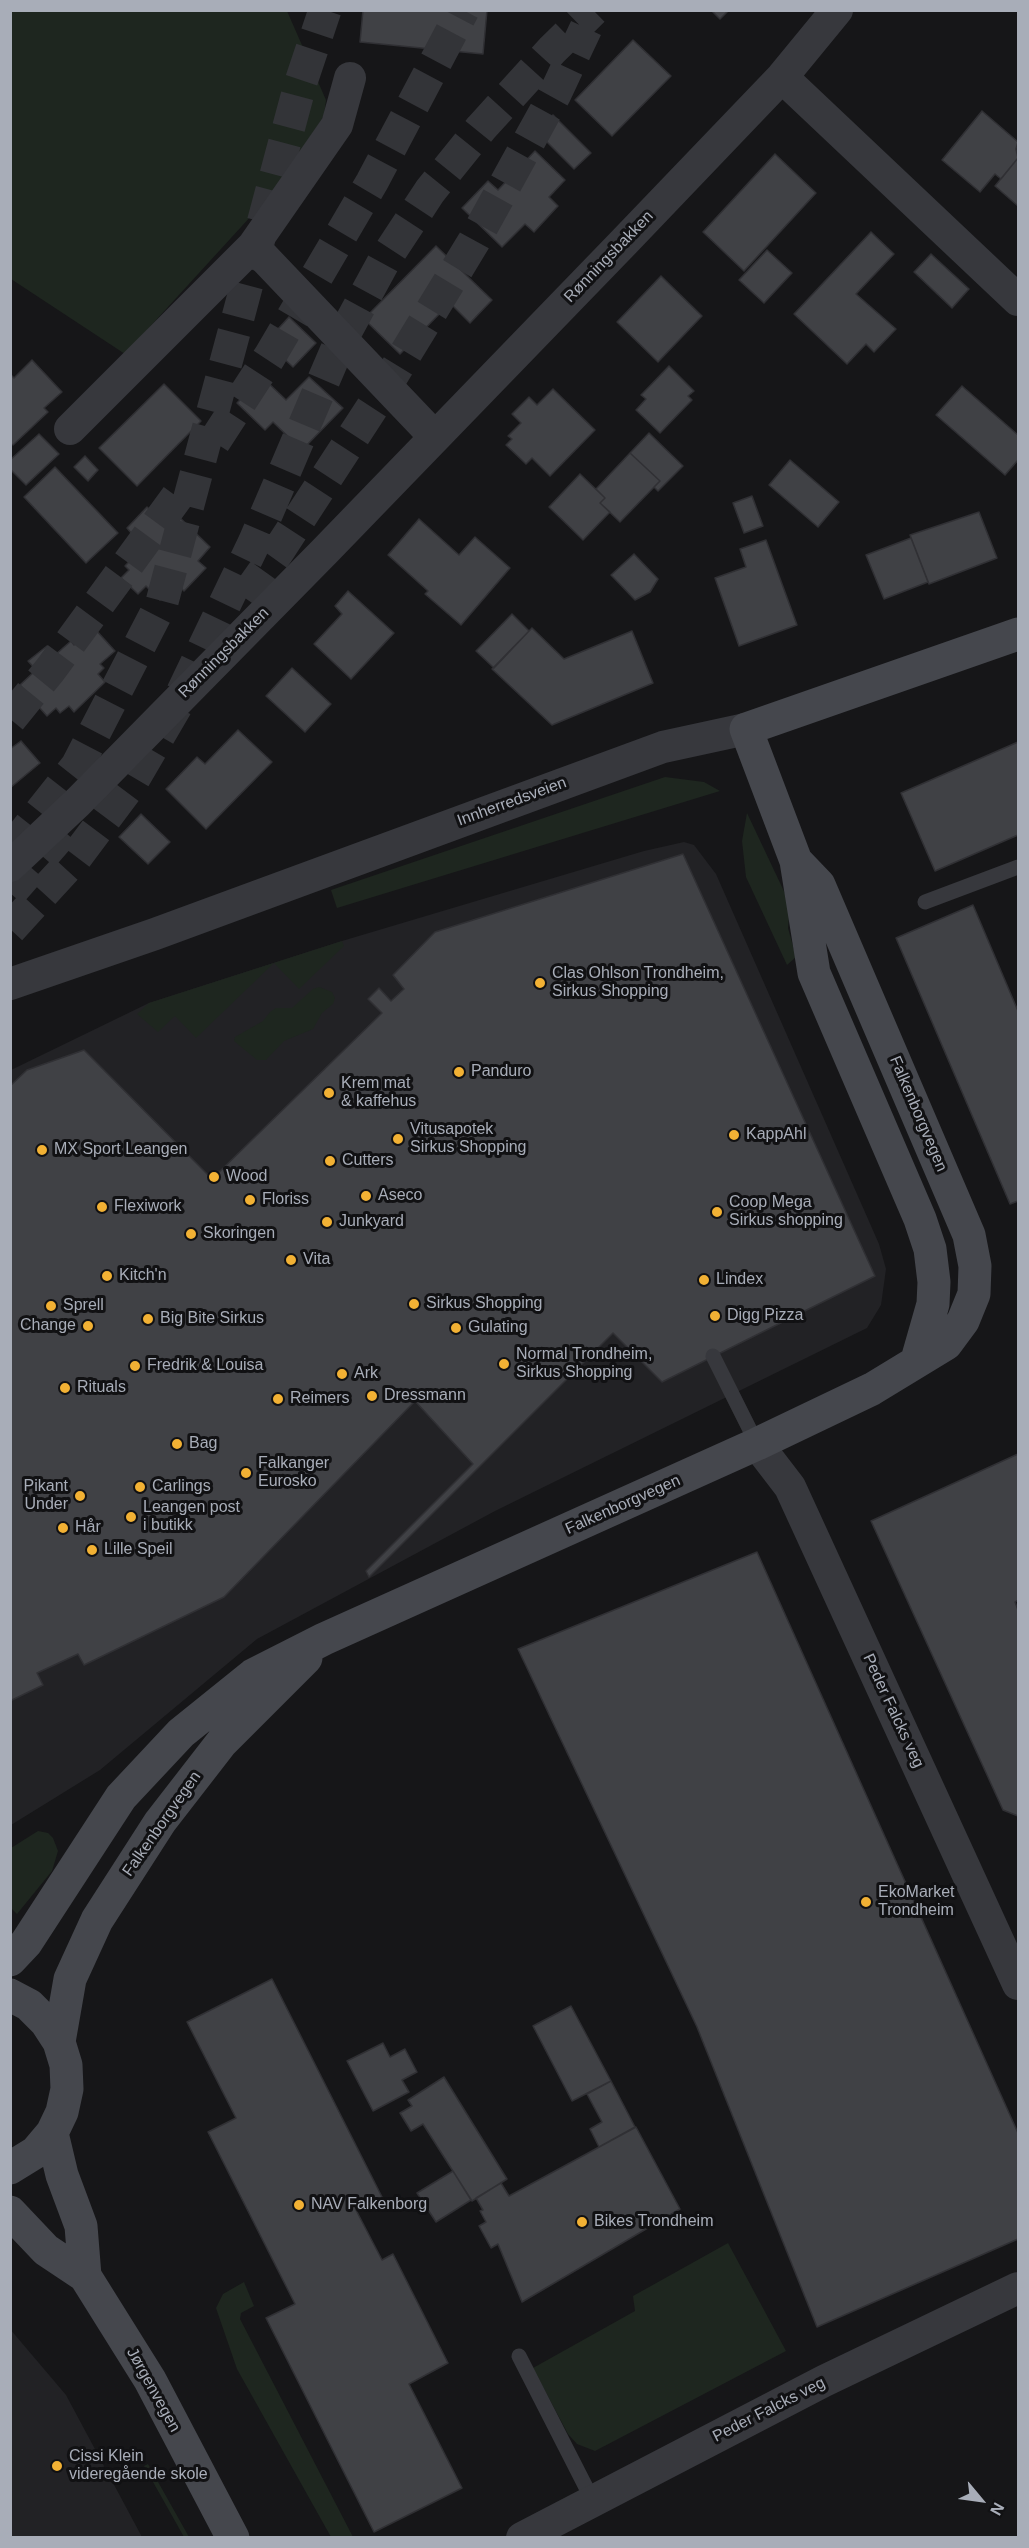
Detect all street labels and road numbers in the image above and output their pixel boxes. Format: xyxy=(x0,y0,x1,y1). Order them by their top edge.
street label: Rønningsbakken xyxy=(560,207,658,307)
street label: Rønningsbakken xyxy=(175,604,273,702)
street label: Innherredsveien xyxy=(455,773,569,831)
street label: Falkenborgvegen xyxy=(885,1053,951,1175)
street label: Falkenborgvegen xyxy=(563,1471,683,1539)
street label: Peder Falcks veg xyxy=(858,1651,928,1771)
street label: Falkenborgvegen xyxy=(119,1768,205,1880)
street label: Jørgenvegen xyxy=(122,2345,184,2435)
street label: Peder Falcks veg xyxy=(710,2373,828,2447)

